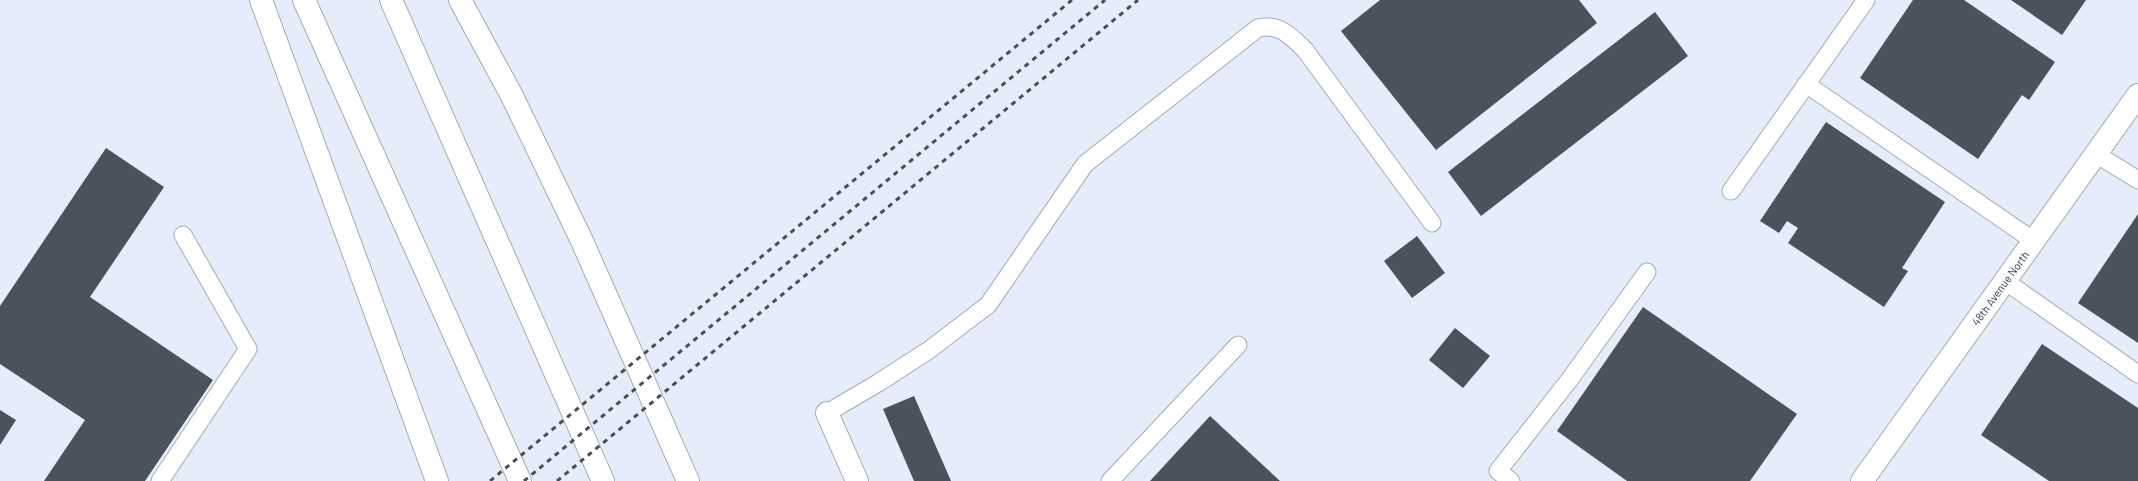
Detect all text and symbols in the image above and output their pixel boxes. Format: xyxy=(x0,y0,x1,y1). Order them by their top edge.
street label: 48th Avenue North xyxy=(1969,248,2031,328)

